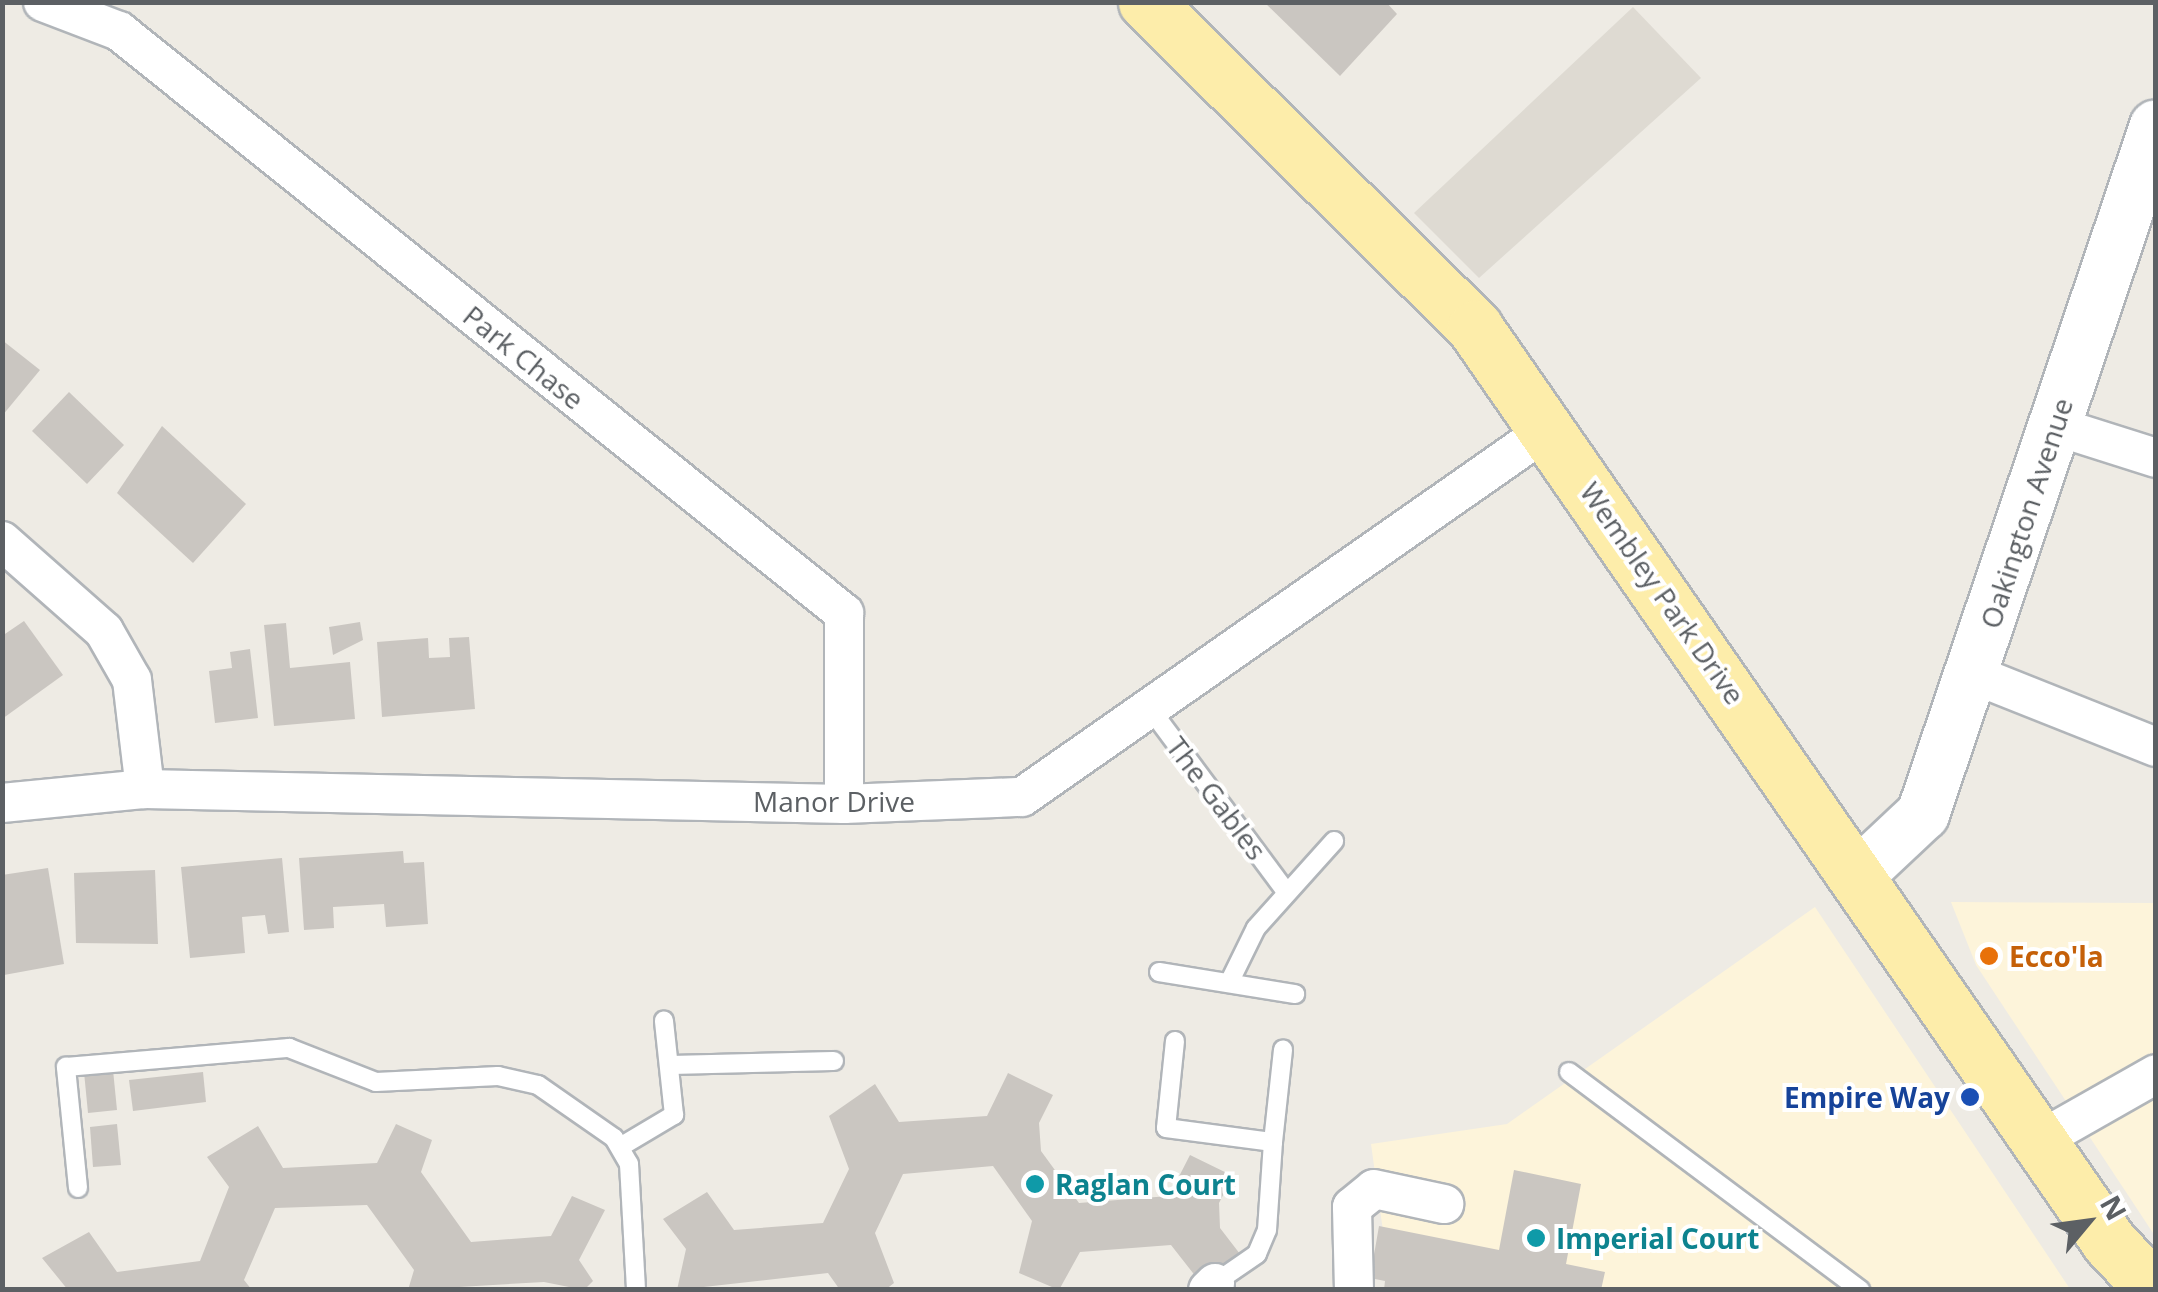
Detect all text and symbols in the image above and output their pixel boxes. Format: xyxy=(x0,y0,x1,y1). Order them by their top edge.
street label: Park Chase xyxy=(457,298,591,416)
street label: Oakington Avenue xyxy=(1973,394,2079,632)
street label: Wembley Park Drive xyxy=(1574,476,1752,710)
street label: The Gables xyxy=(1160,730,1274,866)
street label: Manor Drive xyxy=(753,784,915,818)
place label: Ecco'la xyxy=(2009,939,2104,973)
marker: Ecco'la xyxy=(1978,945,2000,967)
place label: Empire Way xyxy=(1784,1080,1950,1114)
marker: Empire Way xyxy=(1959,1086,1981,1108)
place label: Raglan Court xyxy=(1055,1167,1236,1201)
north arrow xyxy=(2038,1172,2138,1272)
marker: Raglan Court xyxy=(1024,1173,1046,1195)
text: N xyxy=(2092,1188,2136,1227)
place label: Imperial Court xyxy=(1556,1221,1759,1255)
marker: Imperial Court xyxy=(1525,1227,1547,1249)

